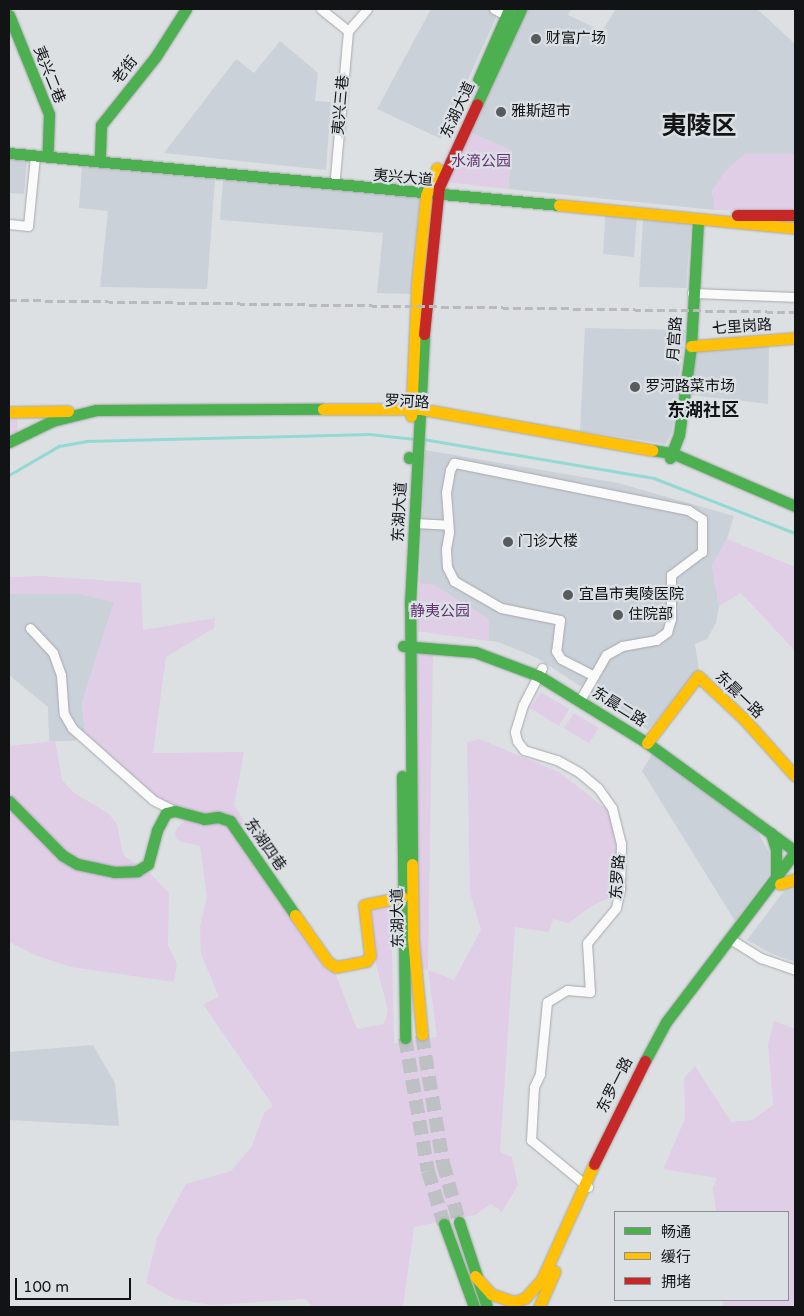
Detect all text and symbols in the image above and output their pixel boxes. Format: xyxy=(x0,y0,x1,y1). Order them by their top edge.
place label: 财富广场 xyxy=(546,30,606,48)
marker: 财富广场 xyxy=(530,33,542,45)
street label: 夷兴二巷 xyxy=(29,44,69,106)
street label: 老街 xyxy=(109,53,141,87)
street label: 夷兴三巷 xyxy=(329,74,353,136)
street label: 东湖大道 xyxy=(437,79,479,141)
place label: 雅斯超市 xyxy=(511,103,571,121)
marker: 雅斯超市 xyxy=(495,106,507,118)
district label: 夷陵区 xyxy=(662,111,736,141)
park label: 水滴公园 xyxy=(451,153,511,171)
street label: 夷兴大道 xyxy=(372,166,434,190)
street label: 月宫路 xyxy=(664,316,686,362)
street label: 七里岗路 xyxy=(711,316,773,338)
place label: 罗河路菜市场 xyxy=(645,378,735,396)
marker: 罗河路菜市场 xyxy=(629,381,641,393)
street label: 罗河路 xyxy=(384,392,430,412)
district label: 东湖社区 xyxy=(667,399,739,421)
street label: 东湖大道 xyxy=(389,482,411,542)
place label: 门诊大楼 xyxy=(518,533,578,551)
marker: 门诊大楼 xyxy=(502,536,514,548)
place label: 宜昌市夷陵医院 xyxy=(579,586,684,604)
marker: 宜昌市夷陵医院 xyxy=(561,588,575,602)
park label: 静夷公园 xyxy=(410,603,470,621)
place label: 住院部 xyxy=(628,606,673,624)
marker: 住院部 xyxy=(612,609,624,621)
street label: 东晨一路 xyxy=(711,668,767,722)
street label: 东晨二路 xyxy=(589,683,649,731)
street label: 东湖四巷 xyxy=(240,815,290,875)
street label: 东罗路 xyxy=(607,854,629,900)
street label: 东湖大道 xyxy=(388,888,408,948)
street label: 东罗一路 xyxy=(593,1054,637,1116)
legend xyxy=(614,1211,789,1301)
text: 畅通 xyxy=(661,1223,691,1241)
text: 缓行 xyxy=(661,1248,691,1266)
scale bar xyxy=(18,1268,134,1300)
text: 拥堵 xyxy=(661,1273,691,1291)
text: 100 m xyxy=(23,1278,69,1296)

